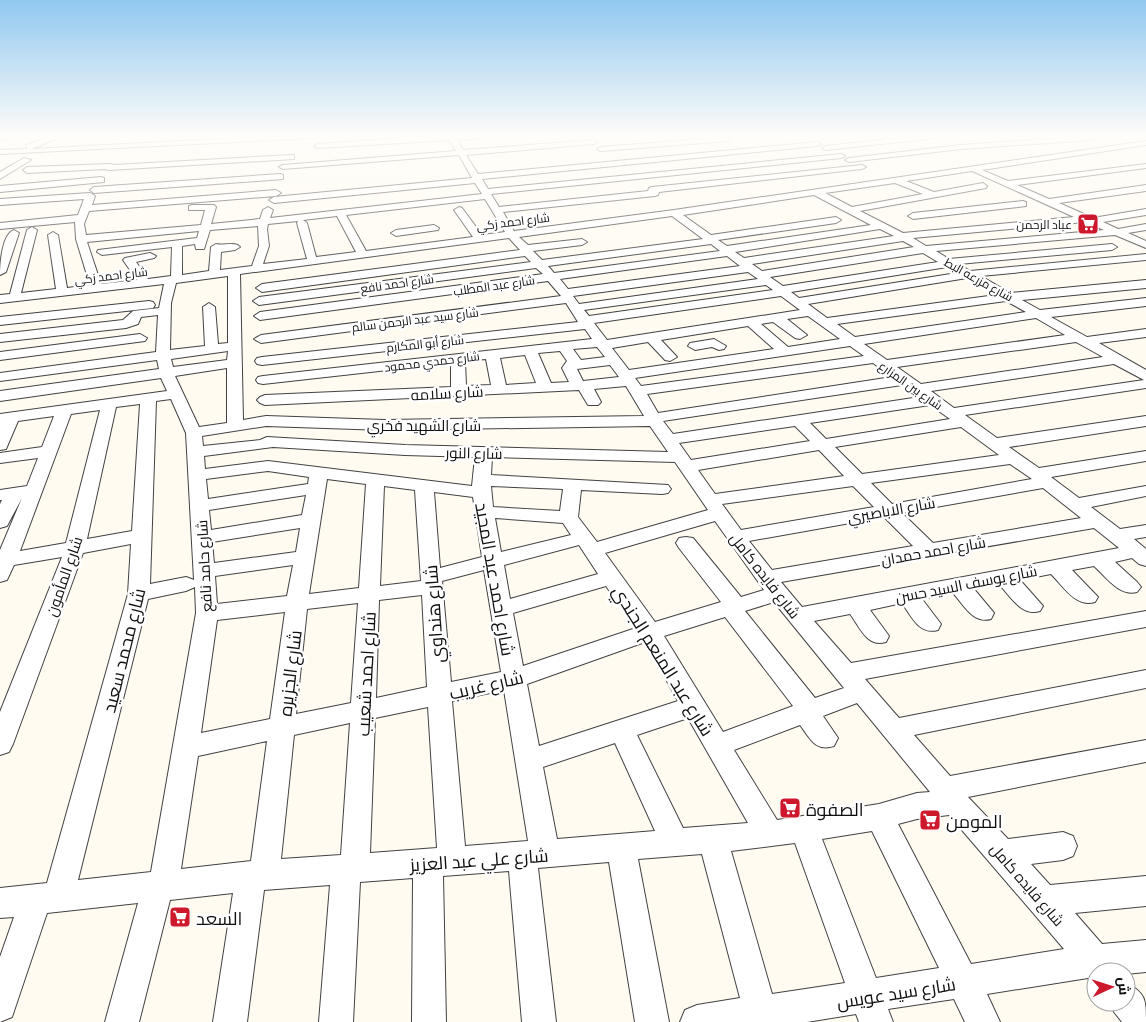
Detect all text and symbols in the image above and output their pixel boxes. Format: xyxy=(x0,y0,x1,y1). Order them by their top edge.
street label: شارع احمد زكي xyxy=(475,208,551,236)
supermarket icon: عباد الرحمن xyxy=(1076,212,1100,236)
place label: عباد الرحمن xyxy=(1016,215,1072,233)
street label: شارع مزرعه البط xyxy=(941,253,1017,305)
street label: شارع احمد زكي xyxy=(73,262,149,290)
street label: شارع احمد نافع xyxy=(359,269,435,297)
street label: شارع عبد المطلب xyxy=(452,270,536,300)
street label: شارع سيد عبد الرحمن سالم xyxy=(351,302,480,336)
street label: شارع أبو المكارم xyxy=(385,330,465,356)
street label: شارع حمدي محمود xyxy=(383,346,481,378)
street label: شارع بين المزارع xyxy=(875,356,947,414)
street label: شارع سلامه xyxy=(410,379,484,406)
street label: شارع الشهيد فخري xyxy=(367,413,481,438)
street label: شارع النور xyxy=(444,440,503,465)
street label: شارع الاباصيري xyxy=(845,490,937,530)
street label: شارع احمد عبد المجيد xyxy=(469,500,523,658)
street label: شارع حامد نافع xyxy=(189,519,218,613)
street label: شارع فايده كامل xyxy=(724,527,807,623)
street label: شارع احمد حمدان xyxy=(879,529,987,572)
street label: شارع المأمون xyxy=(39,533,88,619)
street label: شارع يوسف السيد حسن xyxy=(893,558,1039,609)
street label: شارع هنداوي xyxy=(416,564,452,664)
street label: شارع عبد المنعم الجندي xyxy=(605,579,721,742)
street label: شارع محمد سعيد xyxy=(94,585,152,715)
street label: شارع احمد شعيب xyxy=(348,611,382,737)
street label: شارع الجزيره xyxy=(270,628,308,718)
street label: شارع غريب xyxy=(446,662,526,706)
place label: الصفوة xyxy=(806,795,864,822)
supermarket icon: الصفوة xyxy=(778,796,802,820)
place label: المومن xyxy=(946,807,1002,834)
supermarket icon: المومن xyxy=(918,808,942,832)
street label: شارع فايده كامل xyxy=(985,837,1071,931)
street label: شارع علي عبد العزيز xyxy=(408,841,549,879)
place label: السعد xyxy=(196,904,242,931)
supermarket icon: السعد xyxy=(168,905,192,929)
north arrow xyxy=(1086,962,1136,1012)
street label: شارع سيد عويس xyxy=(835,969,957,1015)
text: ش xyxy=(1114,976,1136,996)

